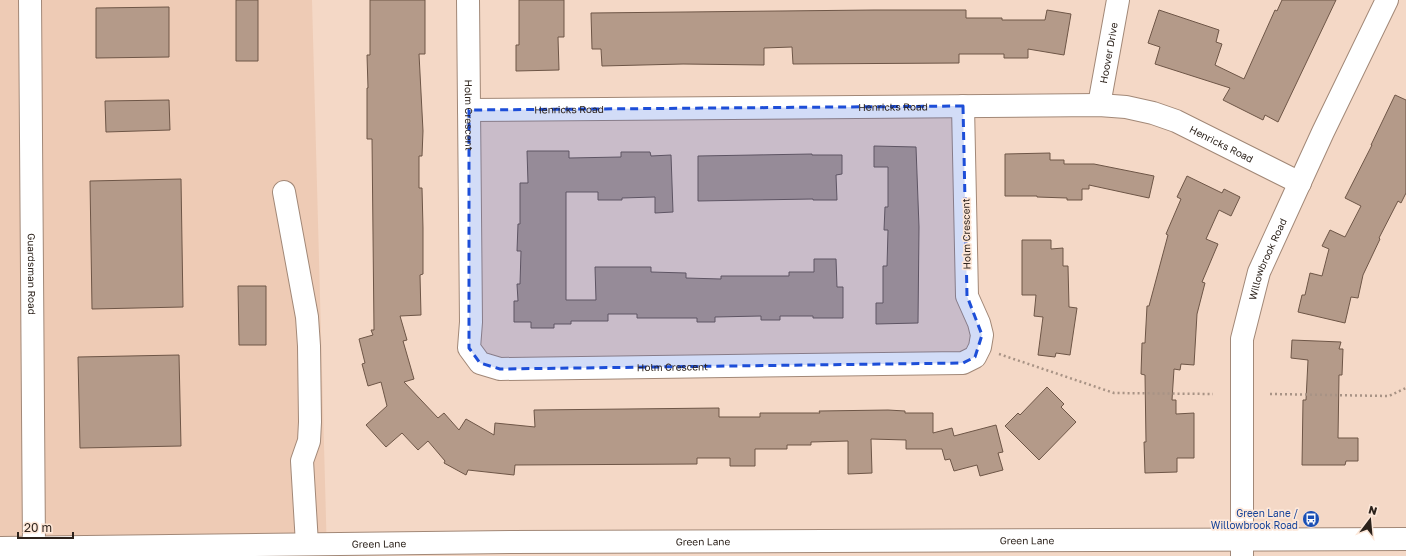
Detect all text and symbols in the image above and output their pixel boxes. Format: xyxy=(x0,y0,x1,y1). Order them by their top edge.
street label: Hoover Drive xyxy=(1097,21,1120,84)
street label: Holm Crescent xyxy=(463,79,475,151)
street label: Henricks Road xyxy=(858,100,928,113)
street label: Henricks Road xyxy=(534,103,604,115)
street label: Henricks Road xyxy=(1188,123,1255,165)
street label: Holm Crescent xyxy=(959,198,973,270)
street label: Willowbrook Road xyxy=(1246,216,1289,301)
street label: Guardsman Road xyxy=(26,233,38,315)
street label: Holm Crescent xyxy=(637,360,708,373)
north arrow xyxy=(1350,500,1390,540)
text: N xyxy=(1367,503,1379,517)
place label: Green Lane / Willowbrook Road xyxy=(1211,507,1298,531)
bus stop icon: Green Lane / Willowbrook Road xyxy=(1301,509,1321,529)
scale bar xyxy=(18,514,73,540)
text: 20 m xyxy=(24,520,52,535)
street label: Green Lane xyxy=(1000,534,1054,546)
street label: Green Lane xyxy=(676,535,730,547)
street label: Green Lane xyxy=(352,537,407,550)

